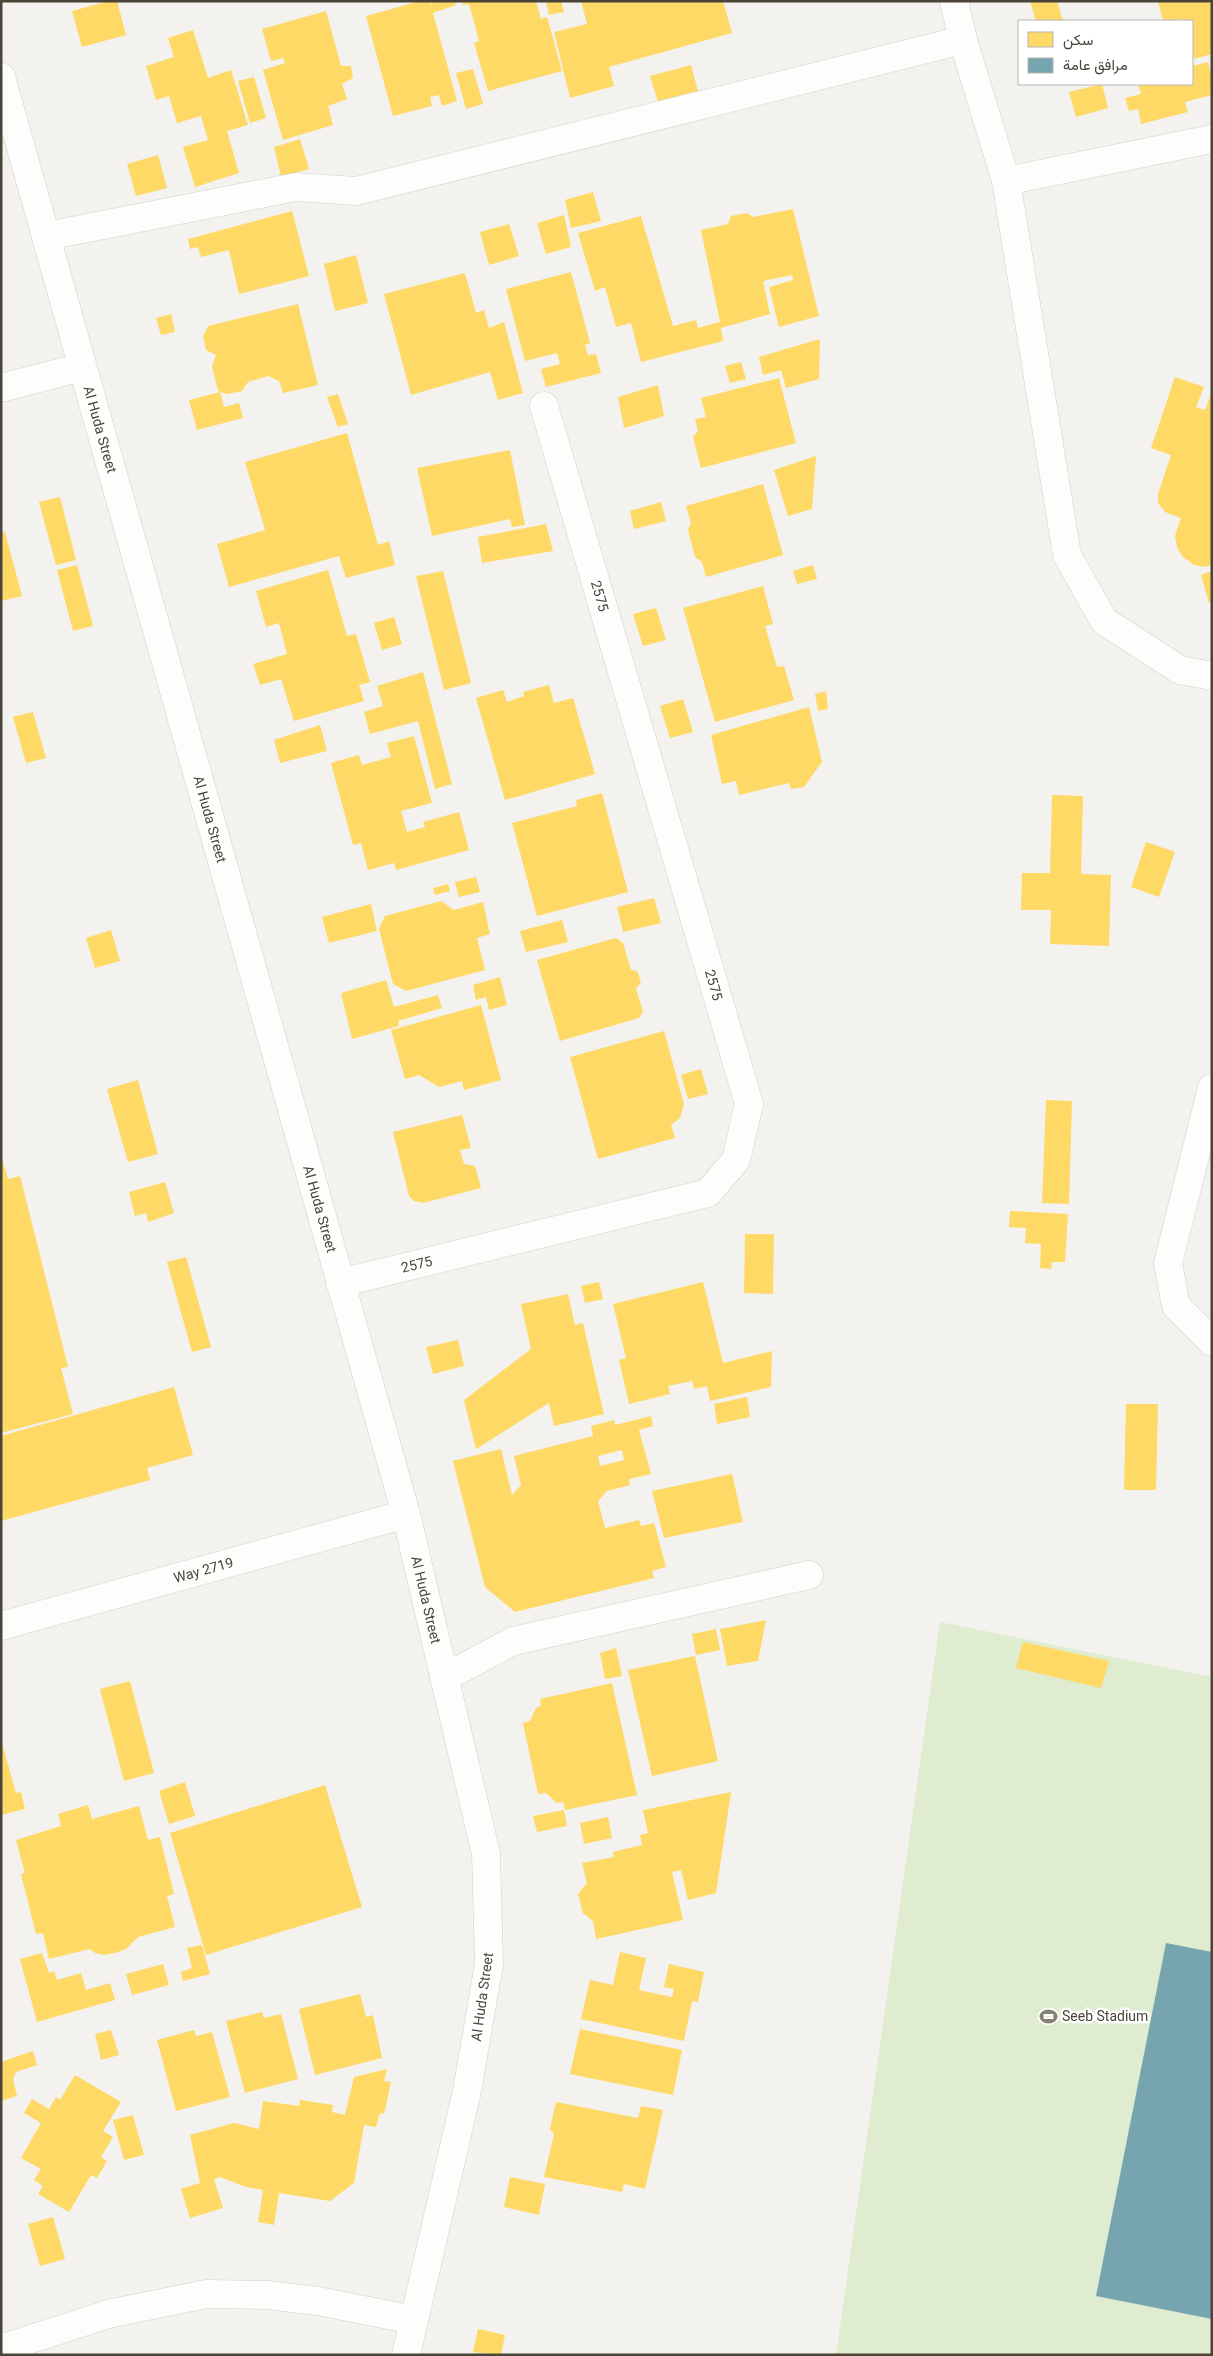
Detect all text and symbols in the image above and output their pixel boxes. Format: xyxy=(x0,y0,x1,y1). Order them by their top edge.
legend xyxy=(1018,20,1193,85)
text: سكن xyxy=(1063,31,1093,50)
text: مرافق عامة xyxy=(1063,56,1128,75)
street label: Al Huda Street xyxy=(80,384,120,475)
street label: 2575 xyxy=(588,579,612,613)
street label: Al Huda Street xyxy=(190,774,230,865)
street label: 2575 xyxy=(702,968,726,1002)
street label: Al Huda Street xyxy=(300,1164,340,1255)
street label: 2575 xyxy=(400,1253,434,1276)
street label: Way 2719 xyxy=(172,1554,235,1586)
street label: Al Huda Street xyxy=(408,1554,444,1646)
street label: Al Huda Street xyxy=(468,1951,496,2042)
sports icon: Seeb Stadium xyxy=(1038,2006,1058,2026)
place label: Seeb Stadium xyxy=(1062,2008,1148,2024)

